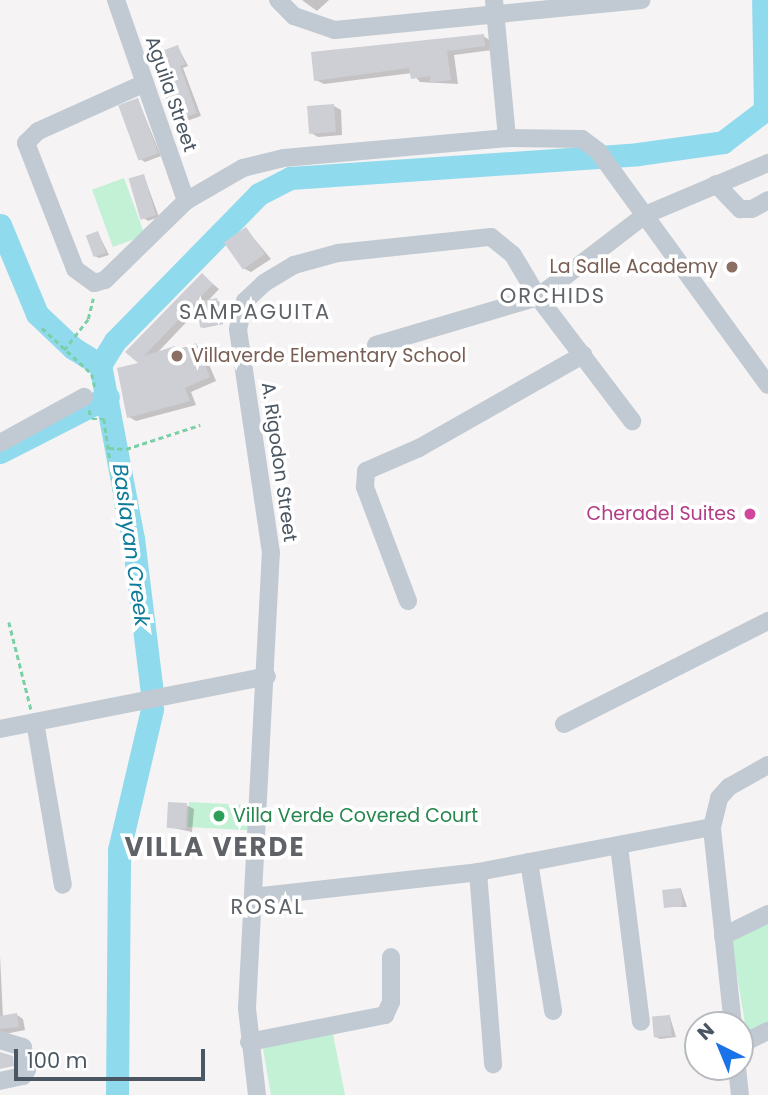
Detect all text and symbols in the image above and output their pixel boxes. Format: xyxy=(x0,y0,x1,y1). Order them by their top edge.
street label: Aguila Street xyxy=(141,33,201,155)
place label: La Salle Academy xyxy=(550,256,718,278)
marker: La Salle Academy xyxy=(724,259,740,275)
district label: ORCHIDS xyxy=(501,283,605,309)
district label: SAMPAGUITA xyxy=(180,299,330,325)
place label: Villaverde Elementary School xyxy=(191,345,466,367)
marker: Villaverde Elementary School xyxy=(169,348,185,364)
street label: A. Rigodon Street xyxy=(257,381,301,543)
water label: Baslayan Creek xyxy=(107,462,155,628)
place label: Cheradel Suites xyxy=(586,503,736,525)
marker: Cheradel Suites xyxy=(742,506,758,522)
place label: Villa Verde Covered Court xyxy=(233,805,478,827)
marker: Villa Verde Covered Court xyxy=(211,808,227,824)
district label: VILLA VERDE xyxy=(126,832,304,864)
district label: ROSAL xyxy=(231,894,305,920)
north arrow xyxy=(684,1011,754,1081)
text: N xyxy=(691,1017,720,1046)
scale bar xyxy=(18,1036,208,1080)
text: 100 m xyxy=(27,1046,87,1075)

